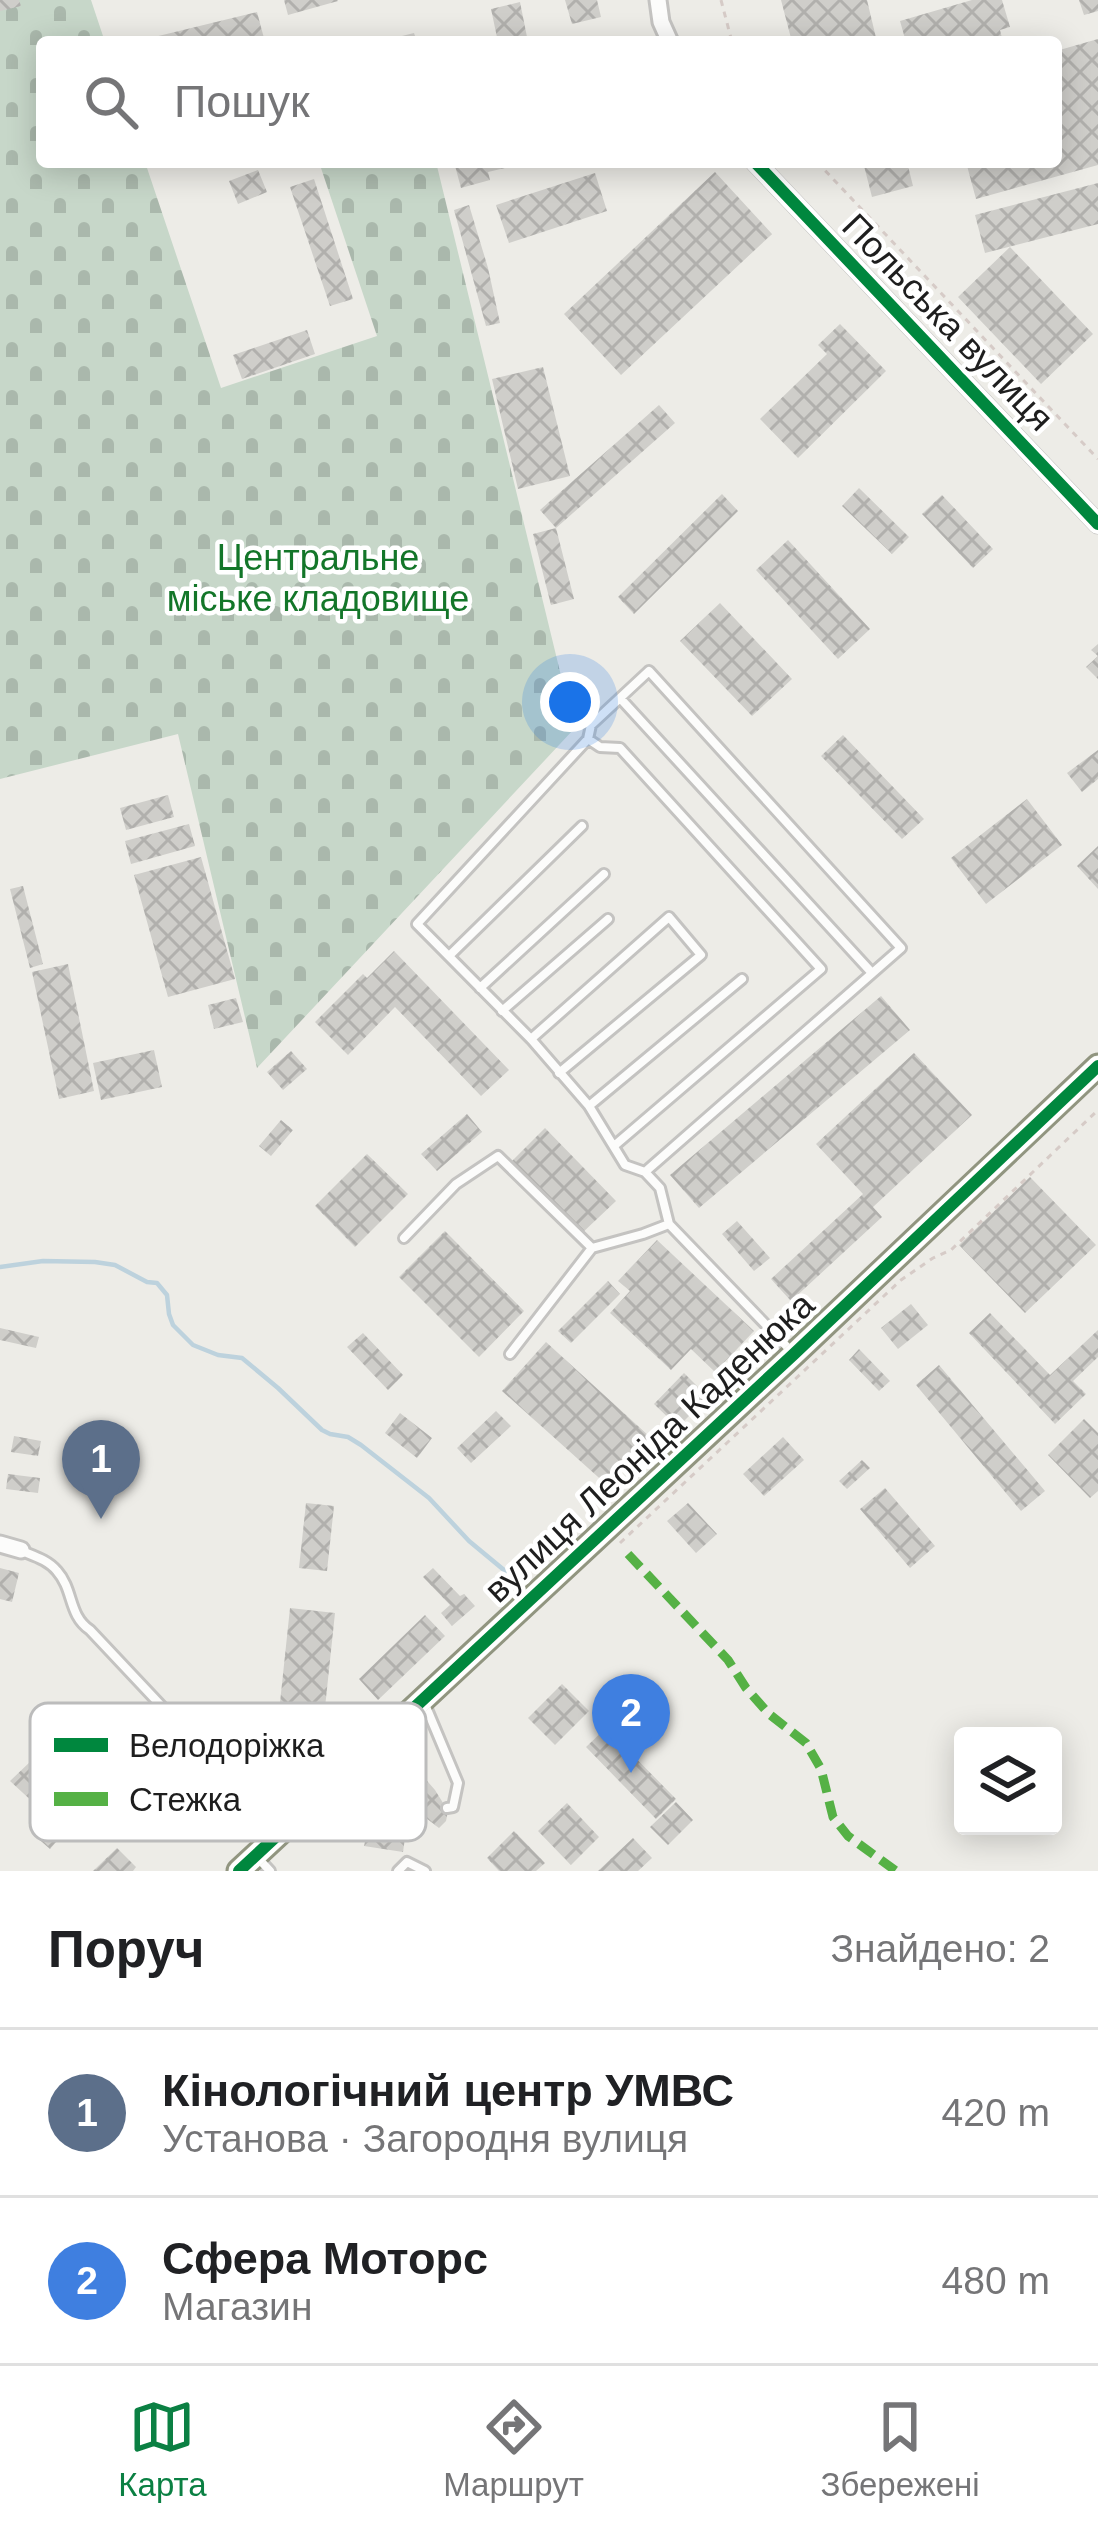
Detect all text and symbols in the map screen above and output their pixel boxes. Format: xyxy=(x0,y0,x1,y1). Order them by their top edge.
search box xyxy=(36,36,1062,168)
icon: search xyxy=(78,69,144,135)
text: Пошук xyxy=(174,76,310,127)
street label: Польська вулиця xyxy=(834,205,1062,439)
park label: Центральне міське кладовище xyxy=(167,537,469,619)
your location xyxy=(540,672,600,732)
street label: вулиця Леоніда Каденюка xyxy=(476,1283,823,1610)
pin: 1 xyxy=(62,1420,140,1519)
pin: 2 xyxy=(592,1674,670,1773)
legend xyxy=(30,1703,426,1841)
text: Велодоріжка xyxy=(129,1727,325,1764)
map controls xyxy=(954,1727,1062,1835)
button: layers xyxy=(954,1727,1062,1835)
text: Стежка xyxy=(129,1781,242,1818)
text: Поруч xyxy=(48,1921,204,1978)
text: Знайдено: 2 xyxy=(830,1927,1050,1970)
text: Кінологічний центр УМВС xyxy=(162,2065,734,2116)
text: 1 xyxy=(76,2091,98,2134)
text: 420 m xyxy=(942,2091,1050,2134)
text: Установа · Загородня вулиця xyxy=(162,2117,688,2160)
text: Сфера Моторс xyxy=(162,2233,488,2284)
text: 2 xyxy=(76,2259,98,2302)
text: 480 m xyxy=(942,2259,1050,2302)
text: Магазин xyxy=(162,2285,312,2328)
tab: Карта xyxy=(118,2394,207,2504)
tab: Маршрут xyxy=(443,2394,584,2504)
tab: Збережені xyxy=(821,2394,980,2504)

